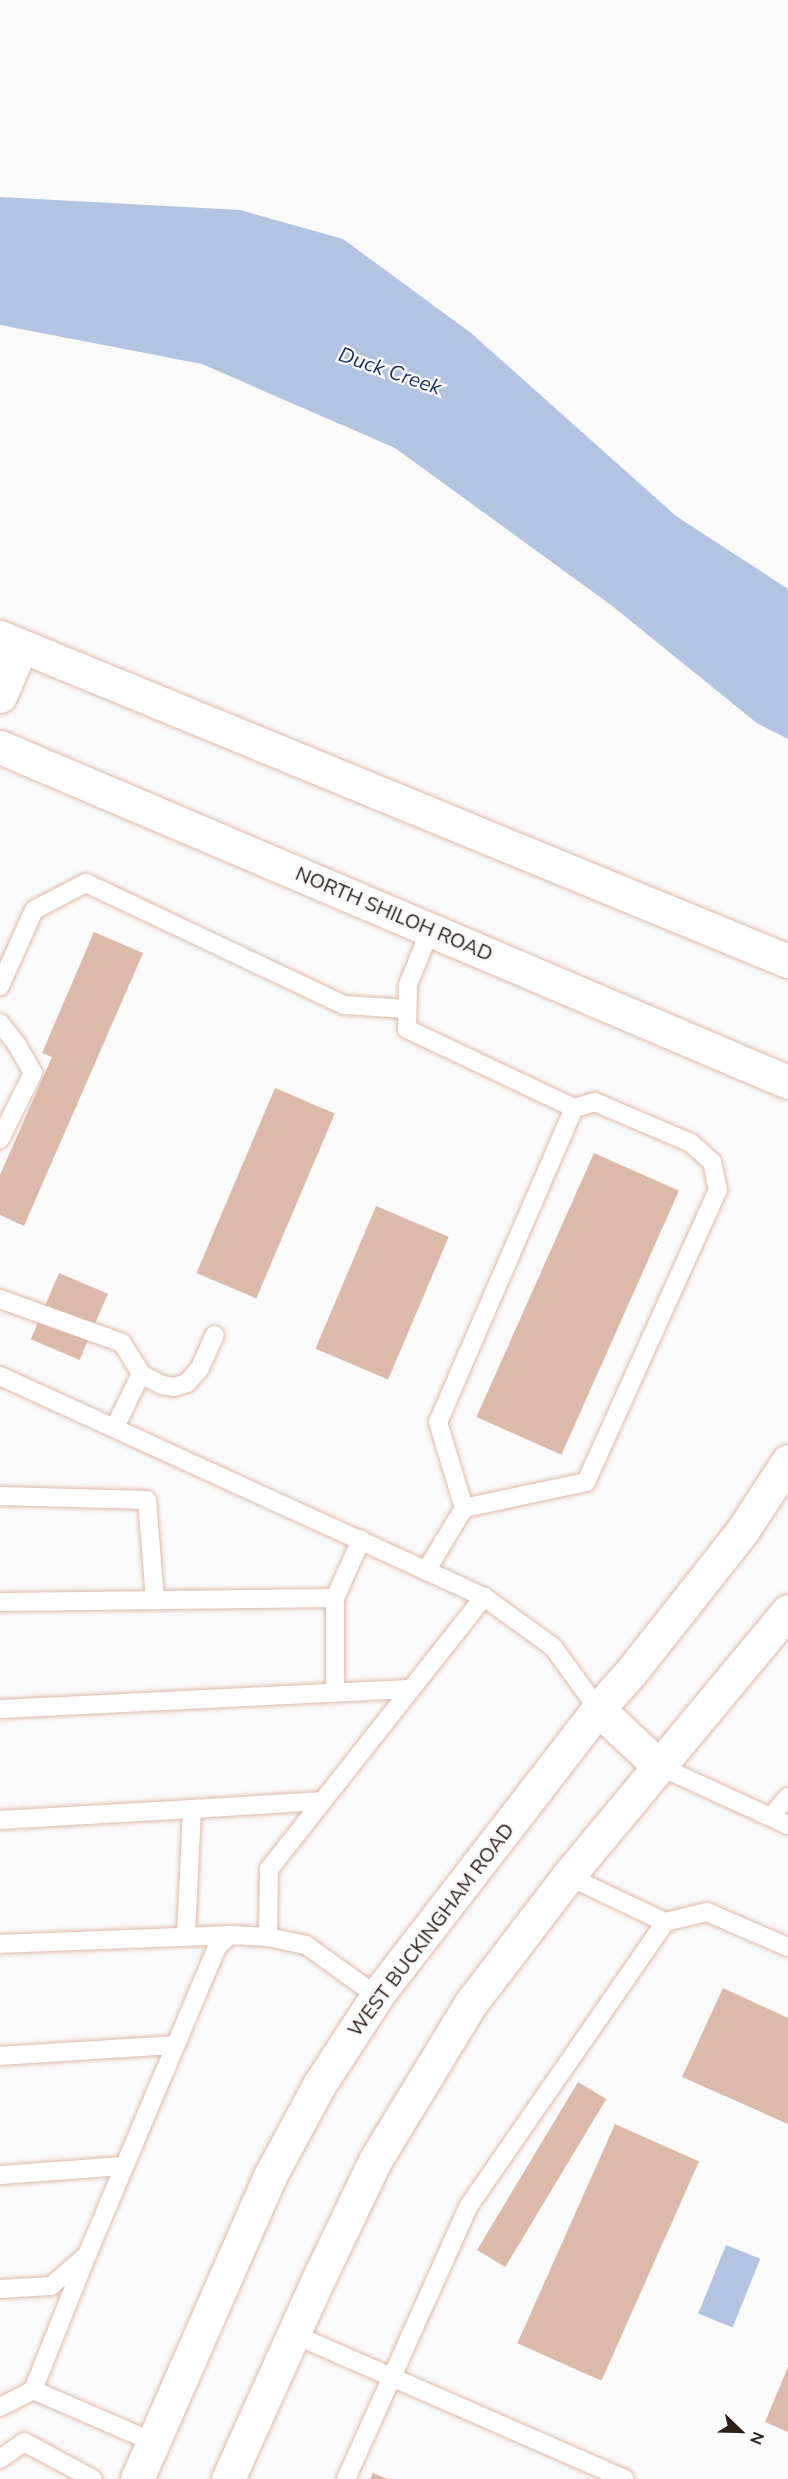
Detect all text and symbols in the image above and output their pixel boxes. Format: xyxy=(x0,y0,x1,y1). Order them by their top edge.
water label: Duck Creek xyxy=(335,342,445,400)
street label: NORTH SHILOH ROAD xyxy=(292,862,496,966)
street label: WEST BUCKINGHAM ROAD xyxy=(343,1819,519,2041)
north arrow xyxy=(710,2401,770,2461)
text: N xyxy=(744,2428,769,2448)

